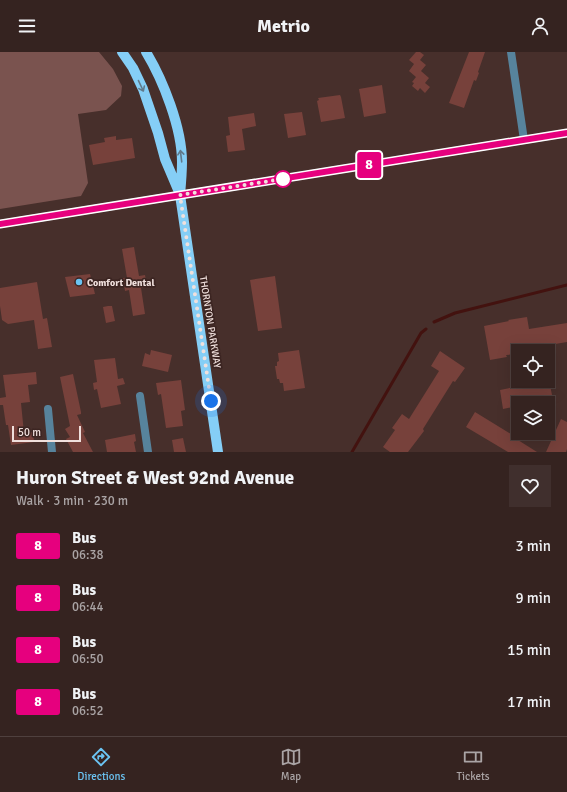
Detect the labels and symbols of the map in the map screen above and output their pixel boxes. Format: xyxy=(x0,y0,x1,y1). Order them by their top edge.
one-way arrow xyxy=(138,79,145,91)
one-way arrow xyxy=(177,150,185,163)
line badge: 8 xyxy=(356,152,382,178)
unlabelled marker xyxy=(274,170,292,188)
street label: THORNTON PARKWAY xyxy=(197,275,223,369)
marker: Comfort Dental xyxy=(74,277,84,287)
place label: Comfort Dental xyxy=(87,277,155,289)
your location xyxy=(201,391,221,411)
scale bar xyxy=(12,424,81,443)

